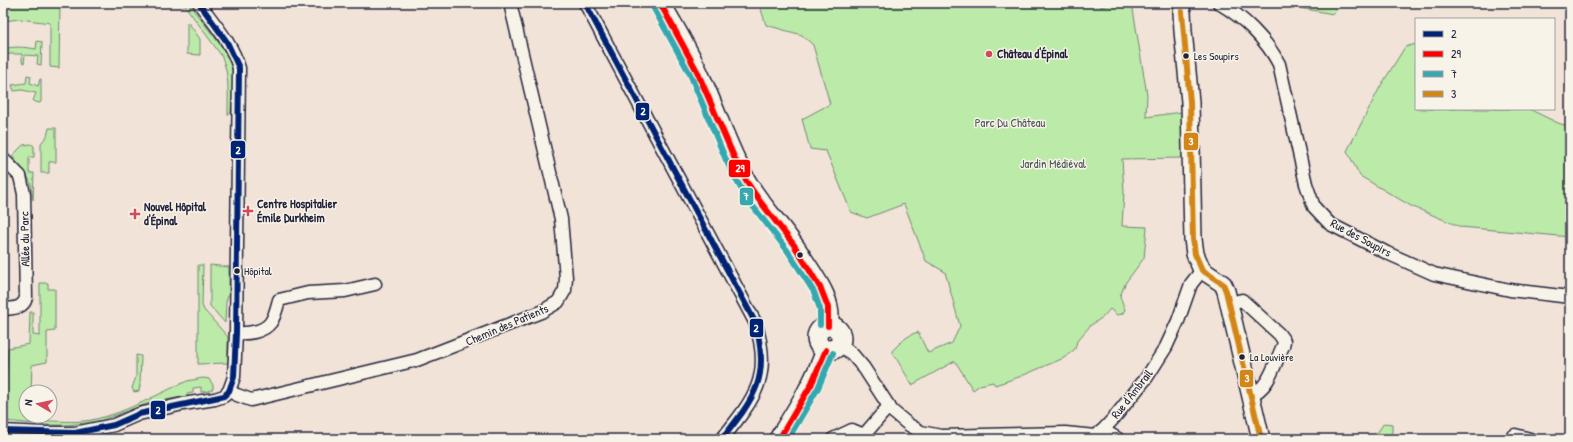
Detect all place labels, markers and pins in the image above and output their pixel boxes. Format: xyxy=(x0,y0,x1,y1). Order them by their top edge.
place label: Château d'Épinal xyxy=(997,45,1068,63)
marker: Château d'Épinal xyxy=(984,49,994,59)
place label: Les Soupirs xyxy=(1194,49,1239,63)
marker: Les Soupirs xyxy=(1181,51,1191,61)
place label: Centre Hospitalier Émile Durkheim xyxy=(257,195,337,226)
place label: Nouvel Hôpital d'Épinal xyxy=(144,198,207,230)
marker: Centre Hospitalier Émile Durkheim xyxy=(242,205,254,217)
marker: Nouvel Hôpital d'Épinal xyxy=(129,208,141,220)
unlabelled marker xyxy=(795,250,805,260)
place label: Hôpital xyxy=(244,264,272,278)
marker: Hôpital xyxy=(232,266,242,276)
place label: La Louvière xyxy=(1250,350,1294,364)
marker: La Louvière xyxy=(1237,352,1247,362)

